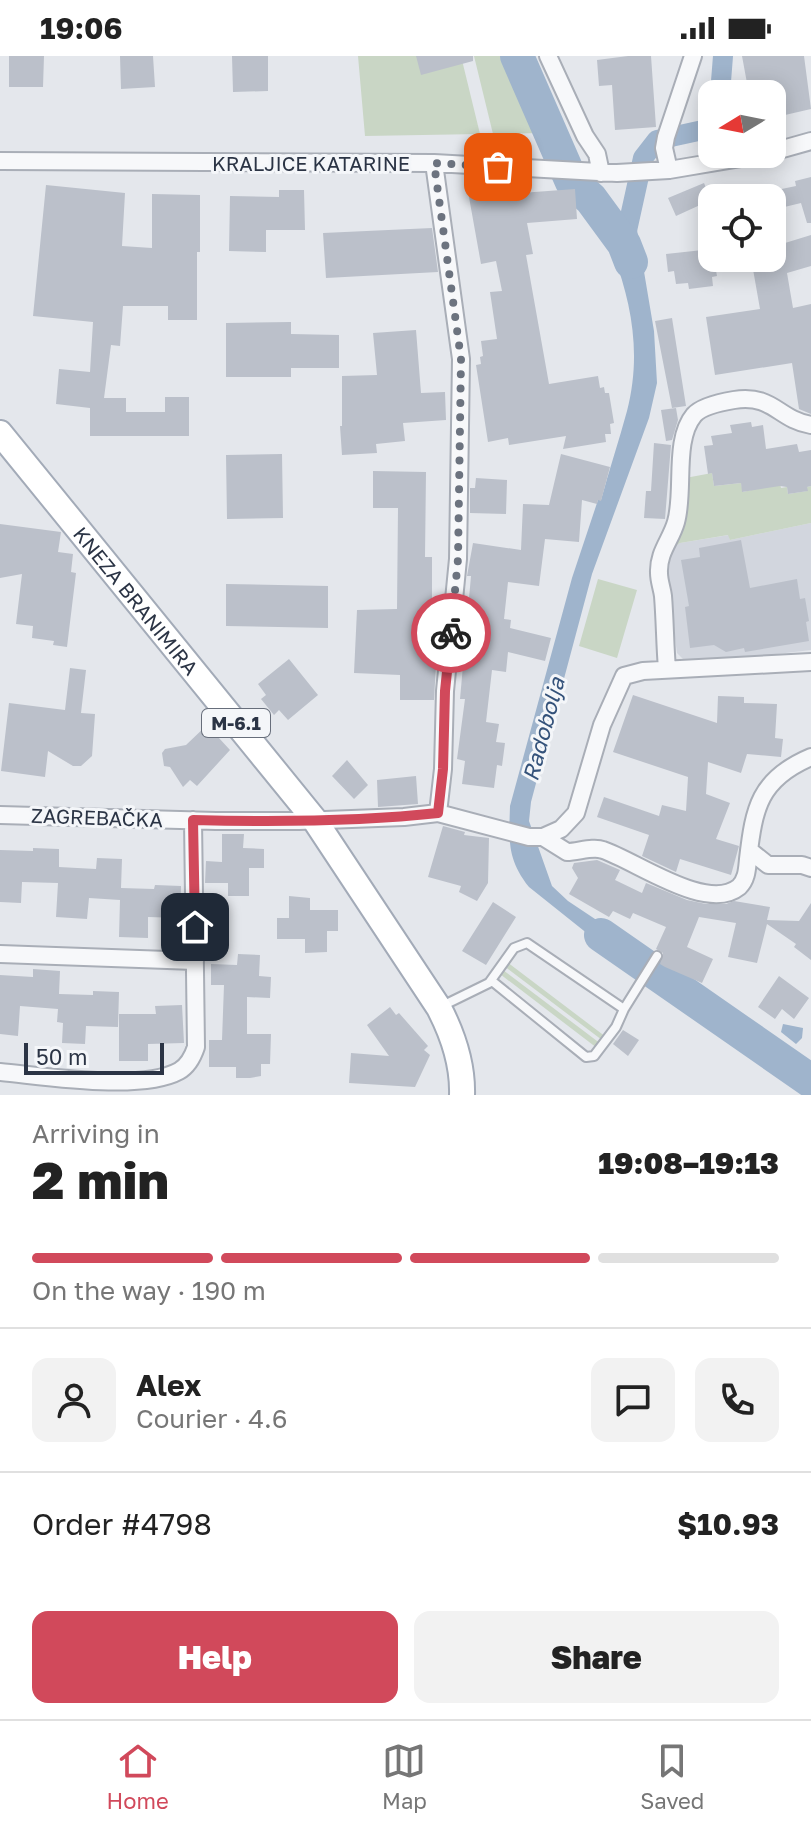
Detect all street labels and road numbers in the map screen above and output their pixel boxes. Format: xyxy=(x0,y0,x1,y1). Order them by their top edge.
street label: KRALJICE KATARINE xyxy=(212,151,410,175)
street label: KNEZA BRANIMIRA xyxy=(69,522,204,680)
road number: M-6.1 xyxy=(202,709,270,737)
street label: ZAGREBAČKA xyxy=(31,803,163,831)

